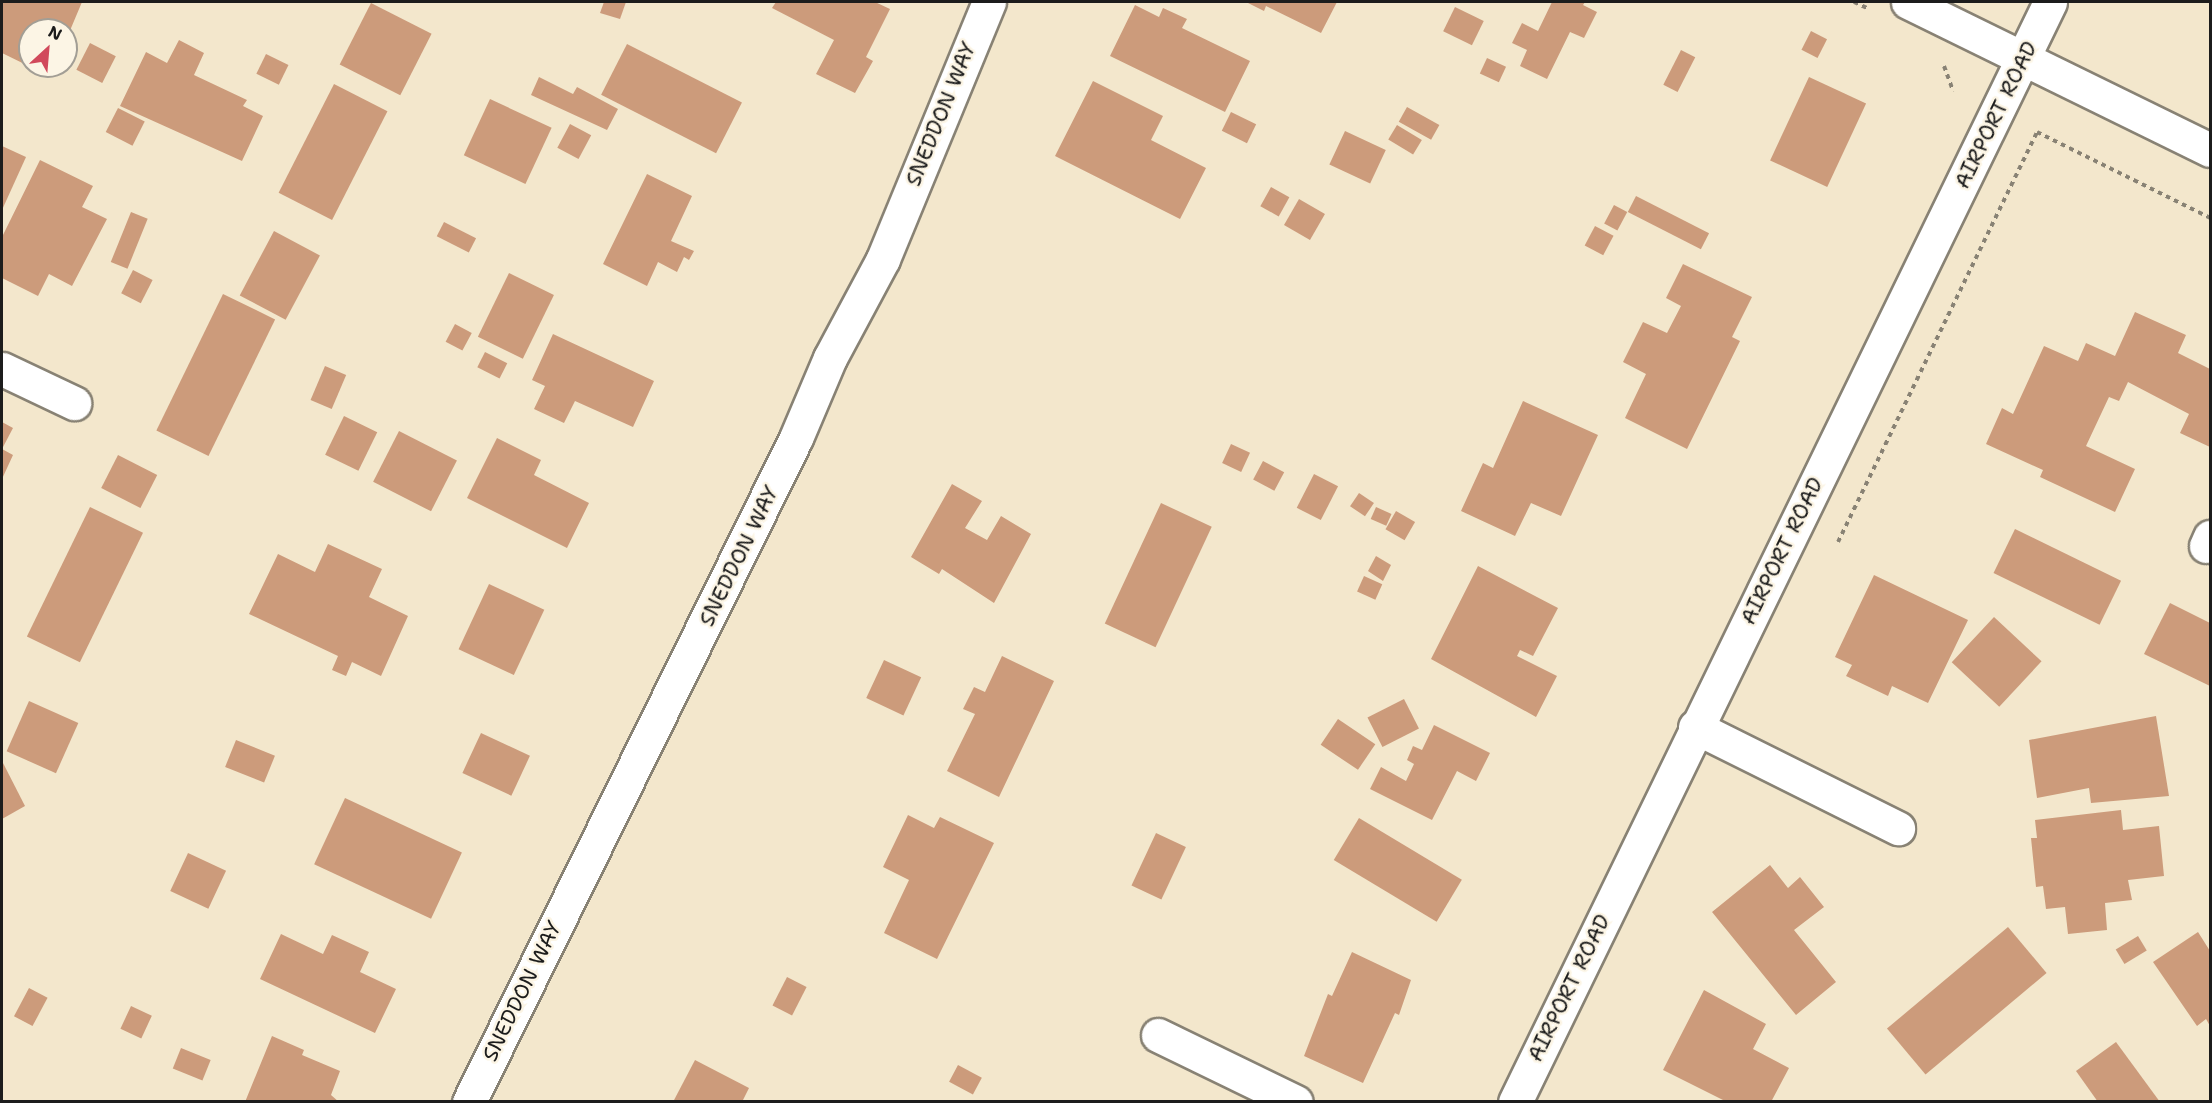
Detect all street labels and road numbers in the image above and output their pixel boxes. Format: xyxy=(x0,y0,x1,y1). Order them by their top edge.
street label: AIRPORT ROAD xyxy=(1949,37,2043,193)
street label: SNEDDON WAY xyxy=(901,38,981,190)
street label: AIRPORT ROAD xyxy=(1735,473,1829,629)
street label: SNEDDON WAY xyxy=(694,482,784,630)
street label: AIRPORT ROAD xyxy=(1522,910,1616,1066)
street label: SNEDDON WAY xyxy=(477,917,567,1065)

